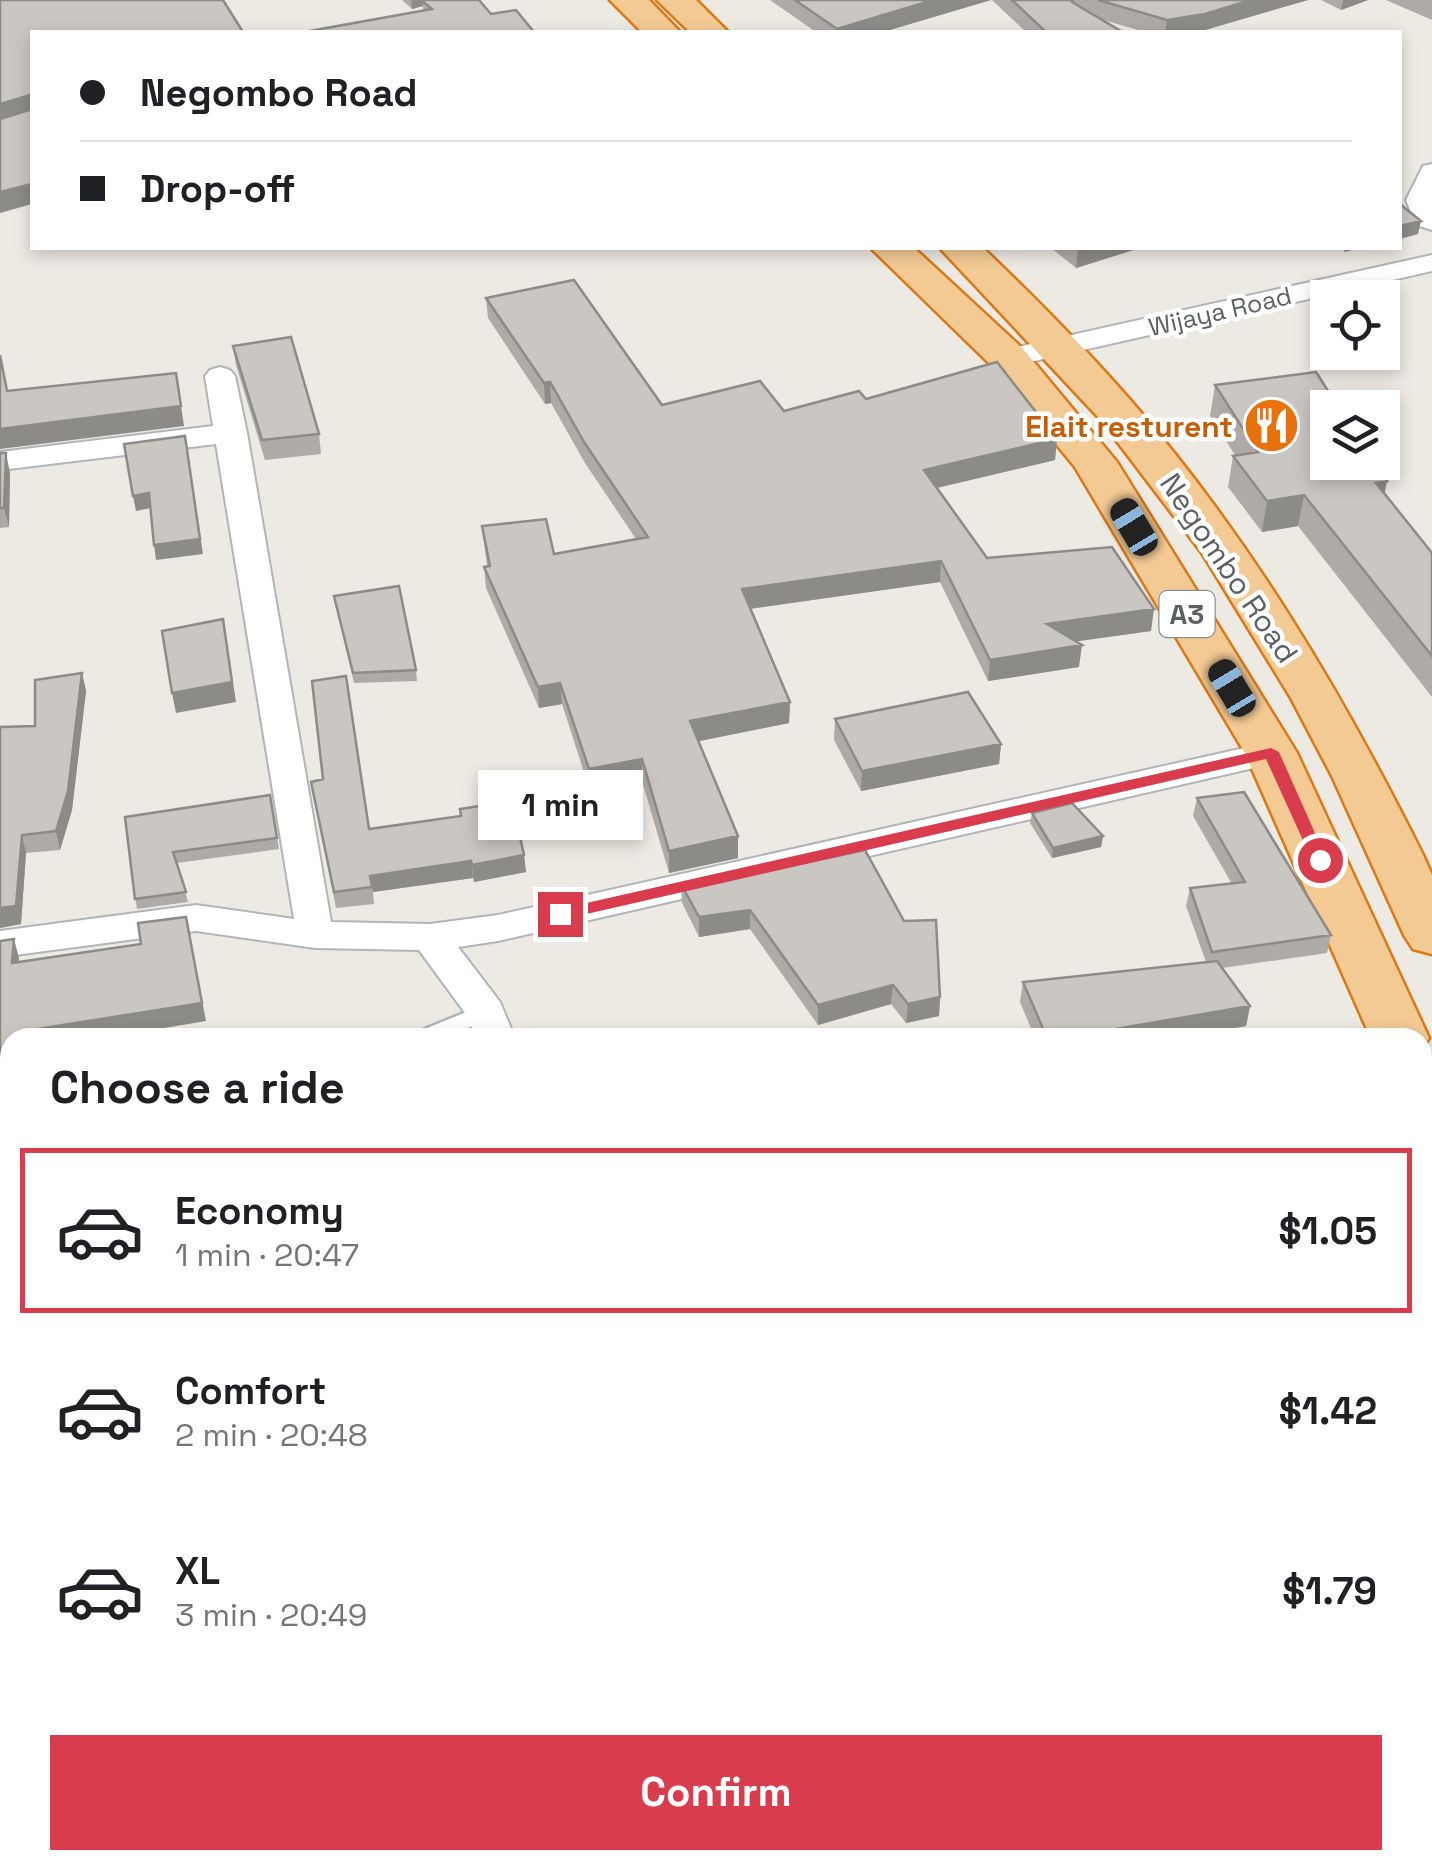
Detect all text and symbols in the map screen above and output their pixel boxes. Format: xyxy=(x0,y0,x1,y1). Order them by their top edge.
text: Negombo Road xyxy=(140,69,418,117)
text: Drop-off xyxy=(140,165,295,213)
street label: Wijaya Road xyxy=(1145,279,1295,343)
map controls xyxy=(1310,280,1400,480)
button: locate xyxy=(1310,280,1400,370)
button: layers xyxy=(1310,390,1400,480)
restaurant icon: Elait resturent xyxy=(1242,396,1302,456)
place label: Elait resturent xyxy=(1025,407,1233,446)
street label: Negombo Road xyxy=(1151,466,1307,670)
car xyxy=(1106,494,1162,560)
road number: A3 xyxy=(1160,591,1214,637)
car xyxy=(1204,655,1260,721)
callout: 1 min xyxy=(478,769,642,839)
text: 1 min xyxy=(521,785,600,825)
route start xyxy=(1298,838,1343,883)
route end xyxy=(538,892,583,937)
text: Choose a ride xyxy=(50,1059,345,1116)
icon: car xyxy=(55,1186,145,1276)
text: Economy xyxy=(175,1187,344,1235)
text: $1.05 xyxy=(1279,1207,1377,1255)
text: 1 min · 20:47 xyxy=(175,1235,359,1275)
icon: car xyxy=(55,1366,145,1456)
text: Comfort xyxy=(175,1367,326,1415)
text: $1.42 xyxy=(1279,1387,1377,1435)
text: 2 min · 20:48 xyxy=(175,1415,368,1455)
icon: car xyxy=(55,1546,145,1636)
text: XL xyxy=(175,1547,220,1595)
text: $1.79 xyxy=(1282,1567,1377,1615)
text: 3 min · 20:49 xyxy=(175,1595,367,1635)
button: Confirm xyxy=(50,1735,1382,1850)

